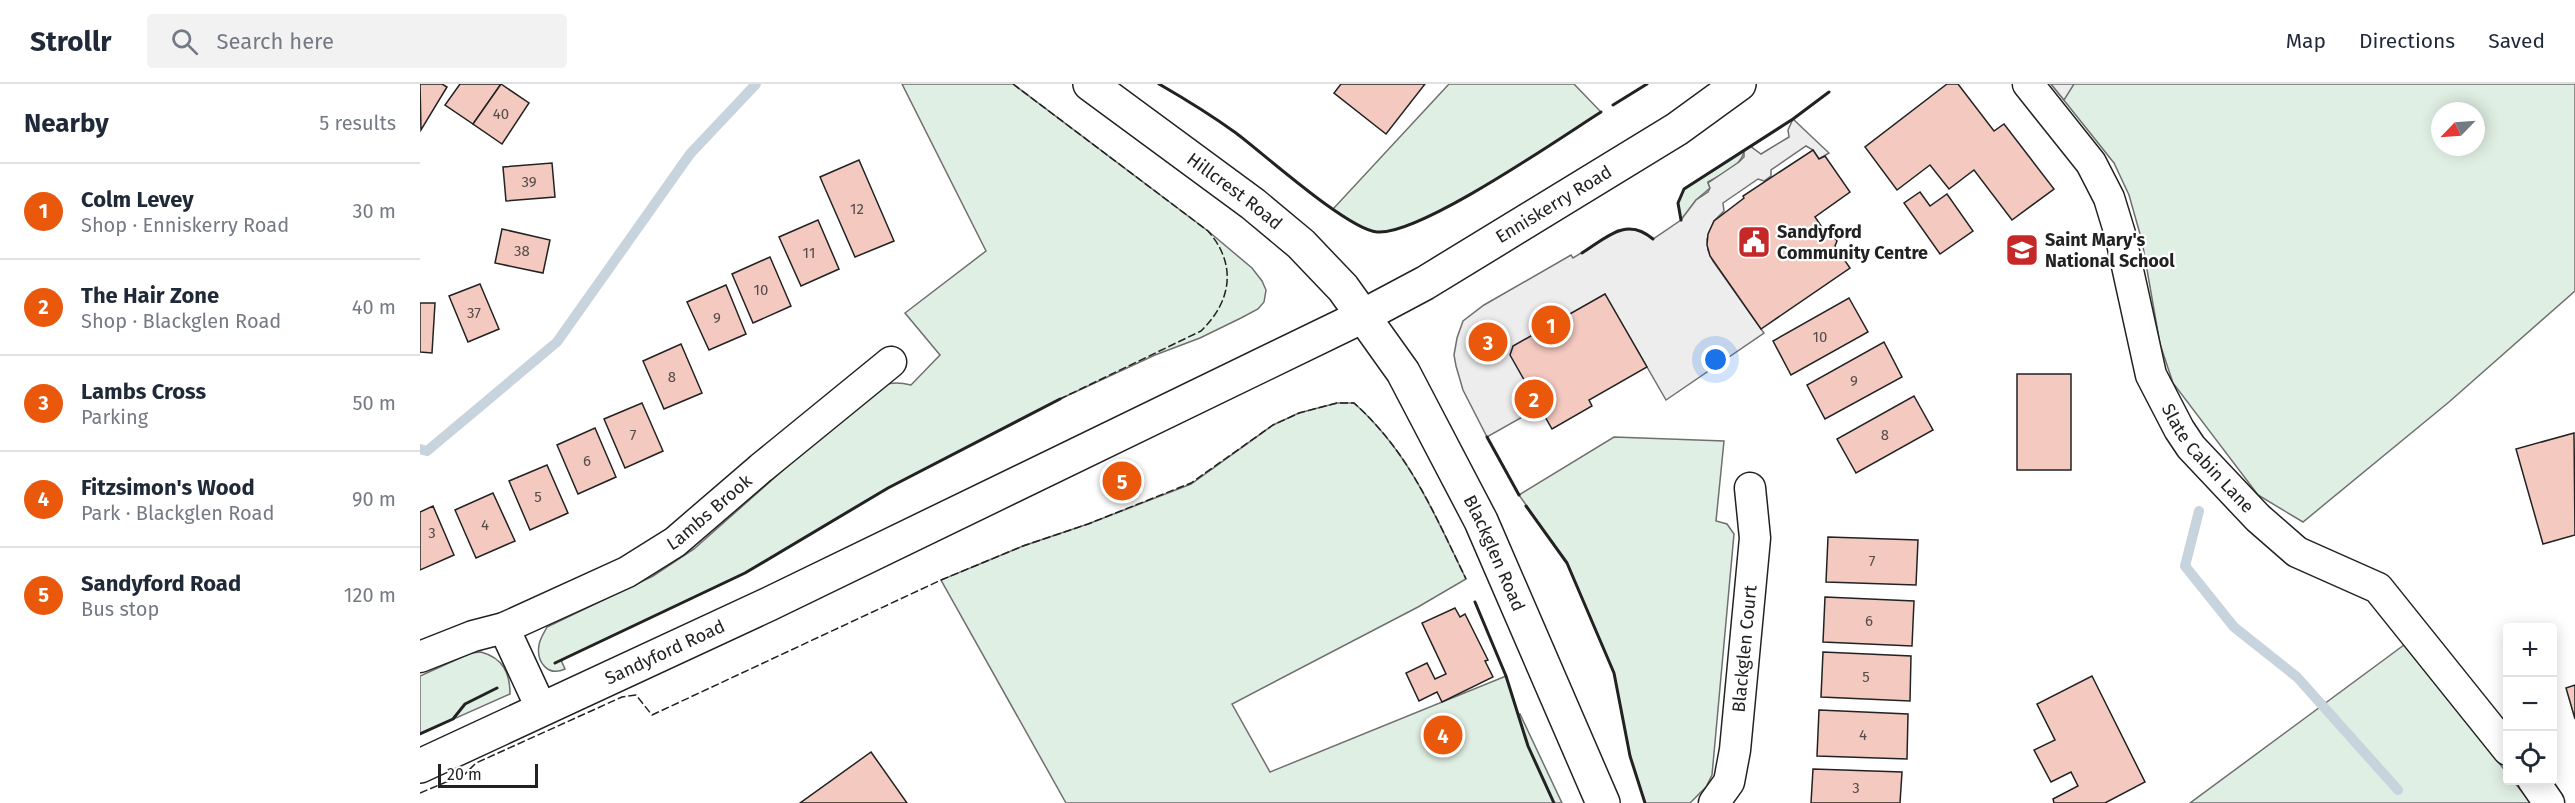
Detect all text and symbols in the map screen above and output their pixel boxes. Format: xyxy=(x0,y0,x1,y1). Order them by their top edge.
search box xyxy=(147,14,567,68)
text: Strollr xyxy=(30,25,111,58)
icon: search xyxy=(168,25,201,58)
text: Search here xyxy=(216,28,334,55)
text: Map xyxy=(2286,28,2326,54)
text: Directions xyxy=(2359,28,2455,54)
text: Saved xyxy=(2488,28,2545,54)
north arrow xyxy=(2431,102,2485,156)
house number: 40 xyxy=(493,105,509,123)
text: Nearby xyxy=(24,108,109,139)
text: 5 results xyxy=(319,111,396,135)
street label: Hillcrest Road xyxy=(1183,148,1287,235)
street label: Enniskerry Road xyxy=(1492,161,1616,248)
house number: 39 xyxy=(521,173,537,191)
text: Colm Levey xyxy=(81,186,194,213)
text: 1 xyxy=(39,199,48,223)
text: 30 m xyxy=(352,199,396,223)
house number: 12 xyxy=(850,200,864,218)
text: Shop · Enniskerry Road xyxy=(81,213,289,237)
place label: Sandyford Community Centre xyxy=(1777,221,1928,264)
public building icon: Sandyford Community Centre xyxy=(1736,224,1772,260)
place label: Saint Mary's National School xyxy=(2045,229,2175,272)
school or university icon: Saint Mary's National School xyxy=(2004,232,2040,268)
house number: 38 xyxy=(514,242,530,260)
house number: 11 xyxy=(803,244,815,262)
house number: 10 xyxy=(754,281,768,299)
text: The Hair Zone xyxy=(81,282,219,309)
text: 2 xyxy=(38,295,49,319)
text: 40 m xyxy=(352,295,396,319)
pin: 1 xyxy=(1532,302,1570,348)
house number: 37 xyxy=(467,304,481,322)
text: Shop · Blackglen Road xyxy=(81,309,281,333)
house number: 9 xyxy=(713,309,721,327)
pin: 3 xyxy=(1468,320,1508,364)
house number: 10 xyxy=(1813,328,1827,346)
your location xyxy=(1701,345,1730,374)
house number: 8 xyxy=(668,368,676,386)
house number: 9 xyxy=(1850,372,1858,390)
pin: 2 xyxy=(1514,376,1554,422)
text: Lambs Cross xyxy=(81,378,206,405)
text: 3 xyxy=(38,391,49,415)
text: 50 m xyxy=(352,391,396,415)
street label: Slate Cabin Lane xyxy=(2157,400,2259,518)
text: Parking xyxy=(81,405,148,429)
house number: 7 xyxy=(630,426,637,444)
house number: 8 xyxy=(1881,426,1889,444)
house number: 6 xyxy=(583,452,591,470)
pin: 5 xyxy=(1102,458,1142,504)
street label: Lambs Brook xyxy=(663,469,757,555)
text: Fitzsimon's Wood xyxy=(81,474,255,501)
text: 4 xyxy=(38,487,49,511)
text: 90 m xyxy=(352,487,396,511)
house number: 5 xyxy=(534,488,542,506)
street label: Blackglen Road xyxy=(1458,491,1530,615)
text: Park · Blackglen Road xyxy=(81,501,274,525)
house number: 4 xyxy=(481,516,489,534)
house number: 3 xyxy=(428,524,436,542)
house number: 7 xyxy=(1869,552,1876,570)
text: Sandyford Road xyxy=(81,570,241,597)
text: 5 xyxy=(38,583,49,607)
text: 120 m xyxy=(344,583,396,607)
street label: Blackglen Court xyxy=(1728,584,1762,713)
text: Bus stop xyxy=(81,597,159,621)
house number: 6 xyxy=(1865,612,1873,630)
street label: Sandyford Road xyxy=(601,615,728,690)
map controls xyxy=(2503,623,2557,785)
button: + xyxy=(2503,623,2557,677)
house number: 5 xyxy=(1862,668,1870,686)
button: − xyxy=(2503,677,2557,731)
pin: 4 xyxy=(1424,712,1462,758)
house number: 4 xyxy=(1859,726,1867,744)
button: locate xyxy=(2503,731,2557,785)
scale bar xyxy=(438,761,538,788)
text: 20 m xyxy=(447,765,482,784)
house number: 3 xyxy=(1852,779,1860,797)

